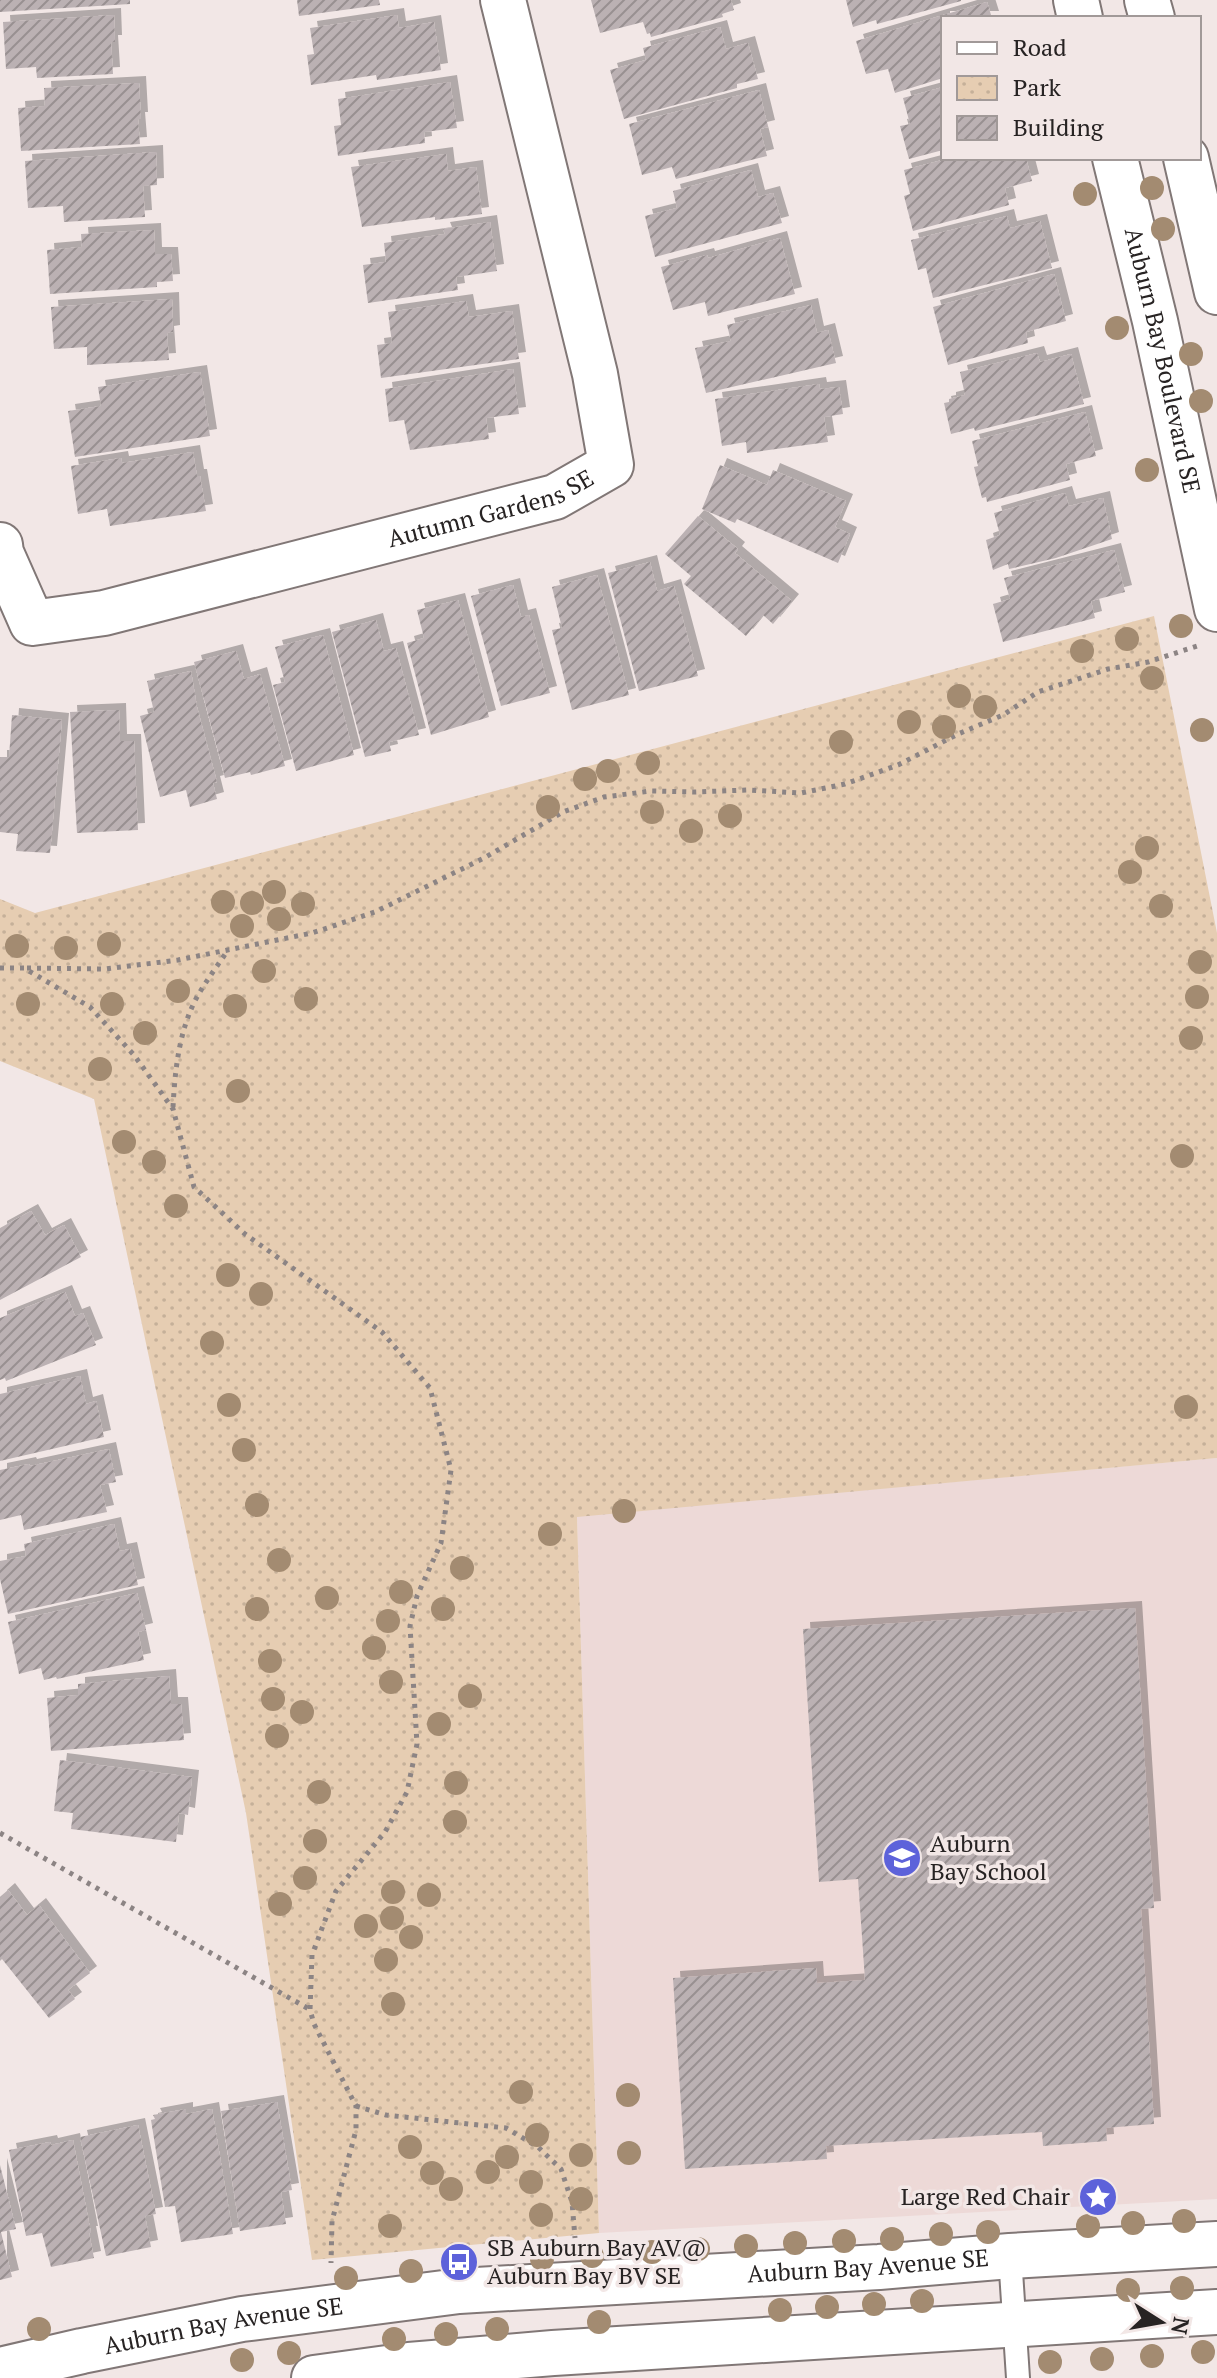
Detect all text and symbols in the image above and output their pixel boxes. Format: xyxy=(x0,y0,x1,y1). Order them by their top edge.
legend xyxy=(941,16,1201,160)
text: Road xyxy=(1013,31,1067,63)
text: Park xyxy=(1013,71,1062,103)
text: Building xyxy=(1013,111,1104,143)
street label: Auburn Bay Boulevard SE xyxy=(1118,224,1209,496)
street label: Autumn Gardens SE xyxy=(384,461,599,554)
place label: Auburn Bay School xyxy=(930,1827,1047,1887)
school or university icon: Auburn Bay School xyxy=(881,1837,923,1879)
place icon: Large Red Chair xyxy=(1077,2176,1119,2218)
place label: Large Red Chair xyxy=(901,2180,1071,2212)
place label: SB Auburn Bay AV@ Auburn Bay BV SE xyxy=(487,2231,707,2291)
bus stop icon: SB Auburn Bay AV@ Auburn Bay BV SE xyxy=(438,2241,480,2283)
street label: Auburn Bay Avenue SE xyxy=(746,2241,990,2289)
north arrow xyxy=(1121,2282,1201,2362)
street label: Auburn Bay Avenue SE xyxy=(101,2289,345,2361)
text: N xyxy=(1165,2315,1197,2337)

